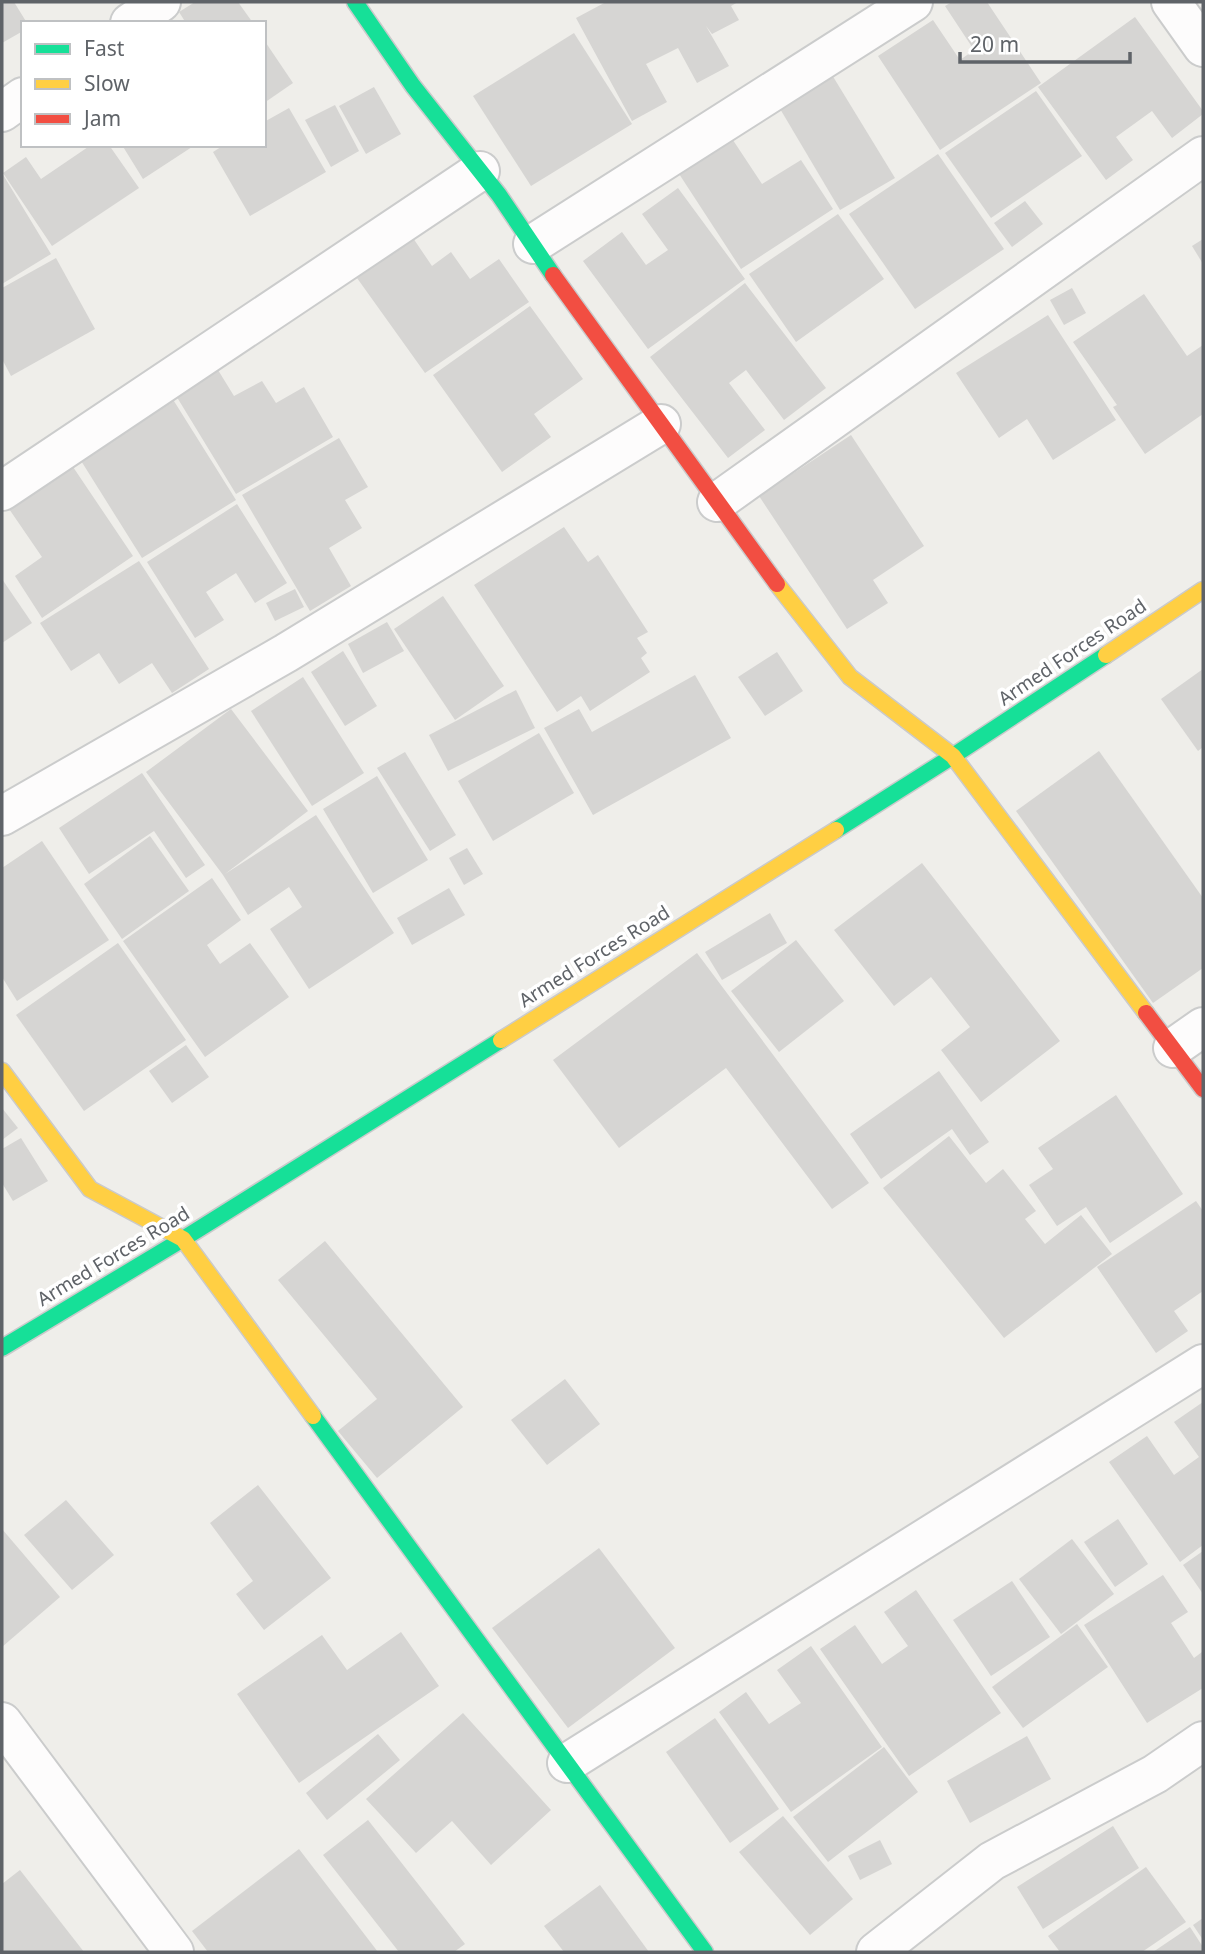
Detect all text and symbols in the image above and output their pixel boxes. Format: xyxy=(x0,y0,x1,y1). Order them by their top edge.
legend xyxy=(21,21,266,147)
scale bar xyxy=(960,21,1130,65)
text: 20 m xyxy=(970,30,1019,58)
text: Fast xyxy=(84,34,125,62)
text: Slow xyxy=(84,69,130,97)
text: Jam xyxy=(82,104,121,132)
street label: Armed Forces Road xyxy=(993,593,1151,711)
street label: Armed Forces Road xyxy=(514,899,674,1013)
street label: Armed Forces Road xyxy=(32,1200,194,1312)

